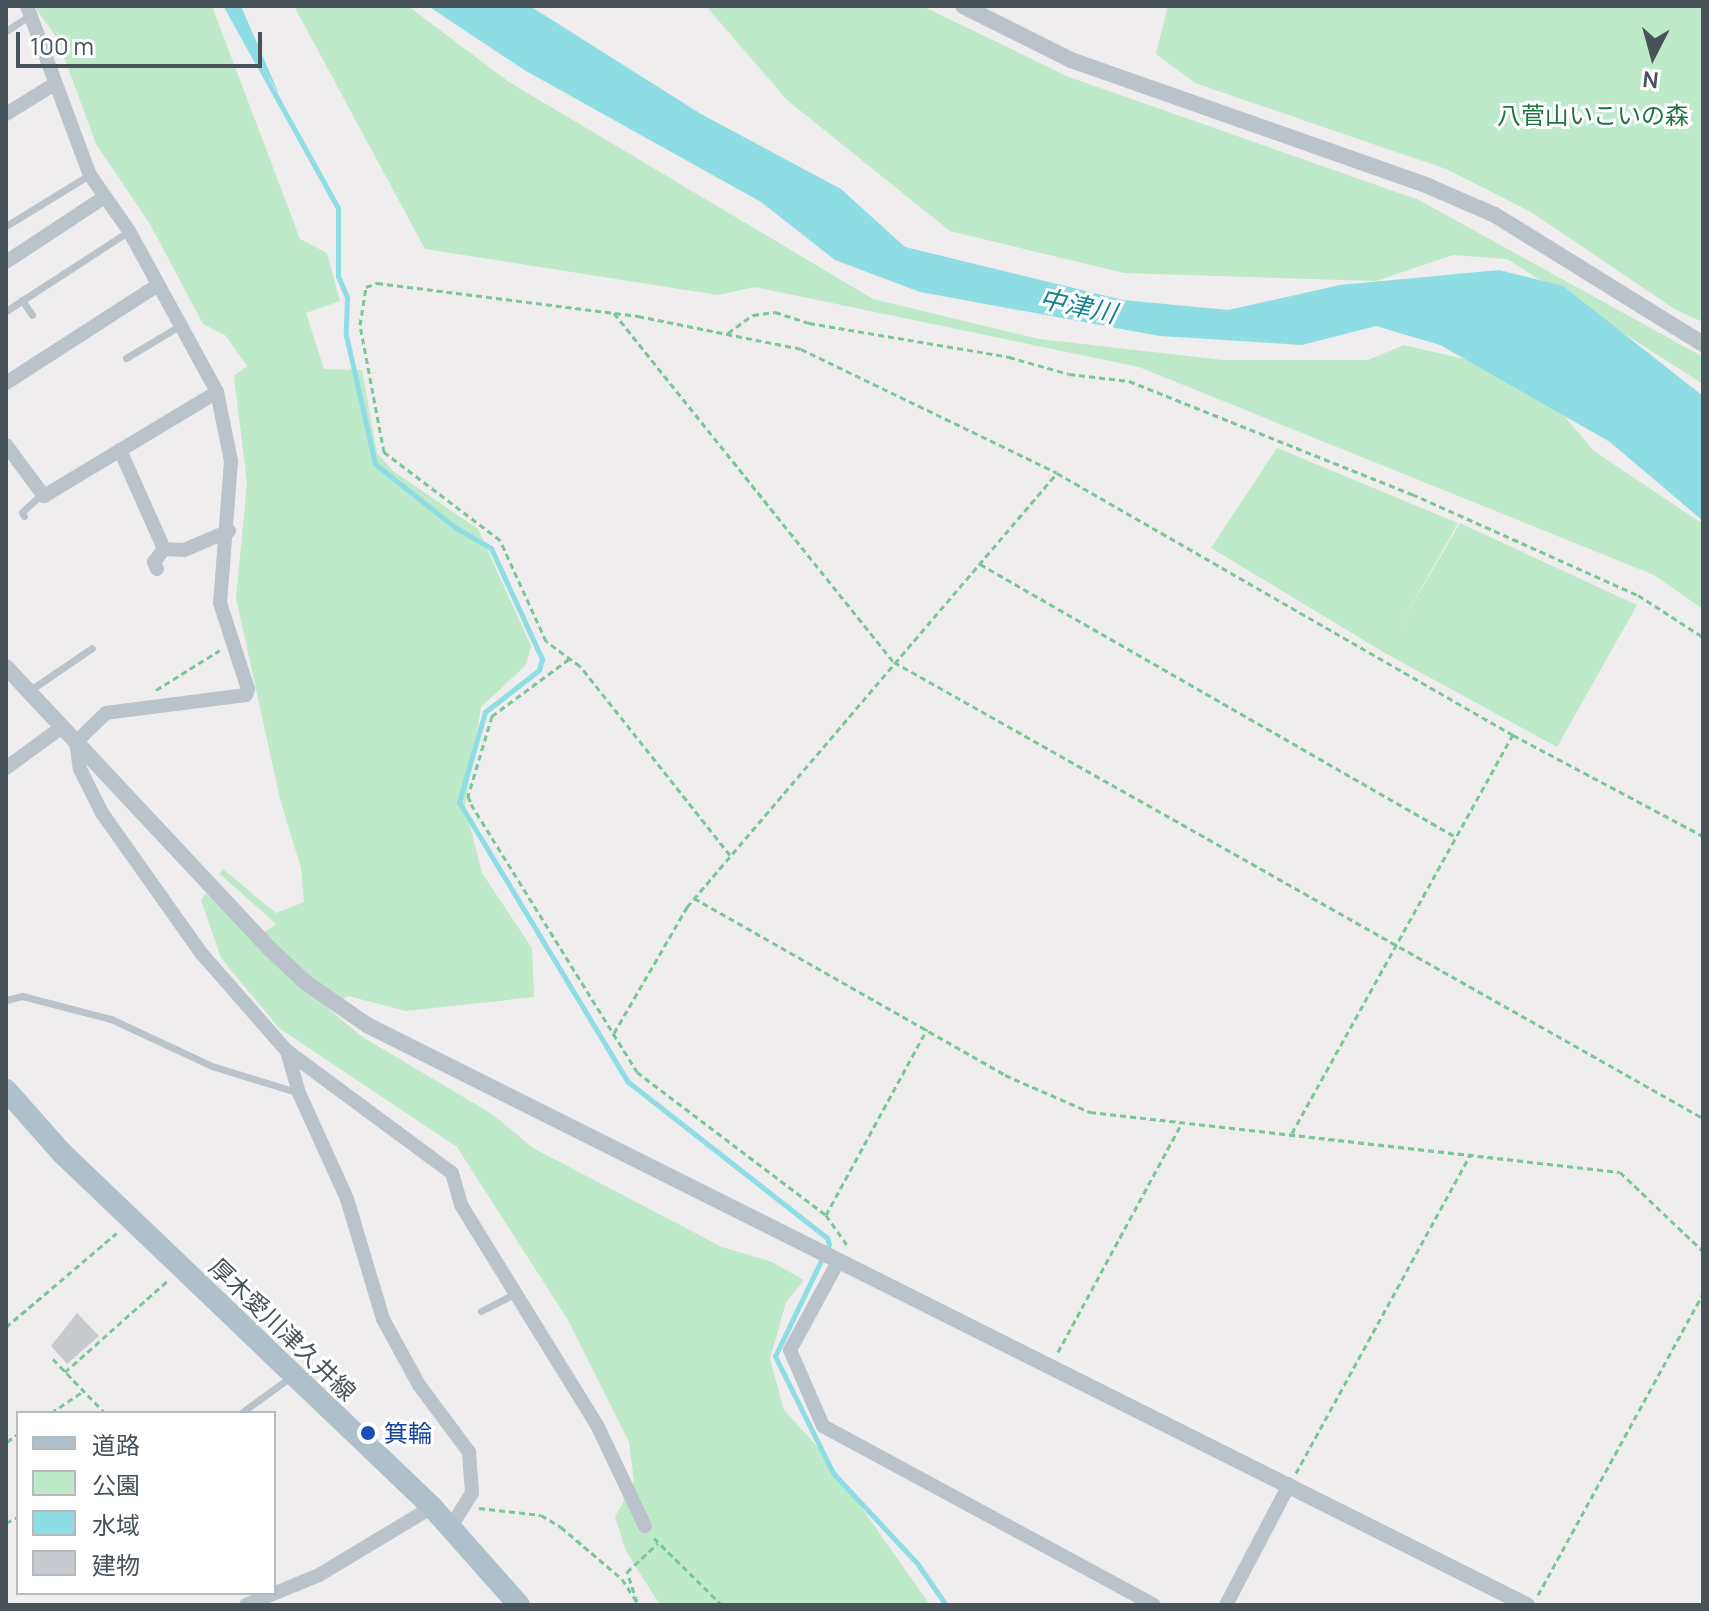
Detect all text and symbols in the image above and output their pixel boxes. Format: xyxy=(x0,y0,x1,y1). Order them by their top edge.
scale bar xyxy=(20,16,266,66)
north arrow xyxy=(1613,16,1693,96)
text: 100 m xyxy=(30,29,94,62)
text: N xyxy=(1641,64,1660,96)
park label: 八菅山いこいの森 xyxy=(1497,101,1689,129)
water label: 中津川 xyxy=(1037,283,1119,329)
street label: 厚木愛川津久井線 xyxy=(204,1252,362,1406)
legend xyxy=(16,1411,276,1595)
place label: 箕輪 xyxy=(384,1419,432,1447)
marker: 箕輪 xyxy=(359,1424,377,1442)
text: 道路 xyxy=(92,1428,140,1461)
text: 公園 xyxy=(92,1468,140,1501)
text: 水域 xyxy=(92,1508,140,1541)
text: 建物 xyxy=(92,1548,140,1581)

